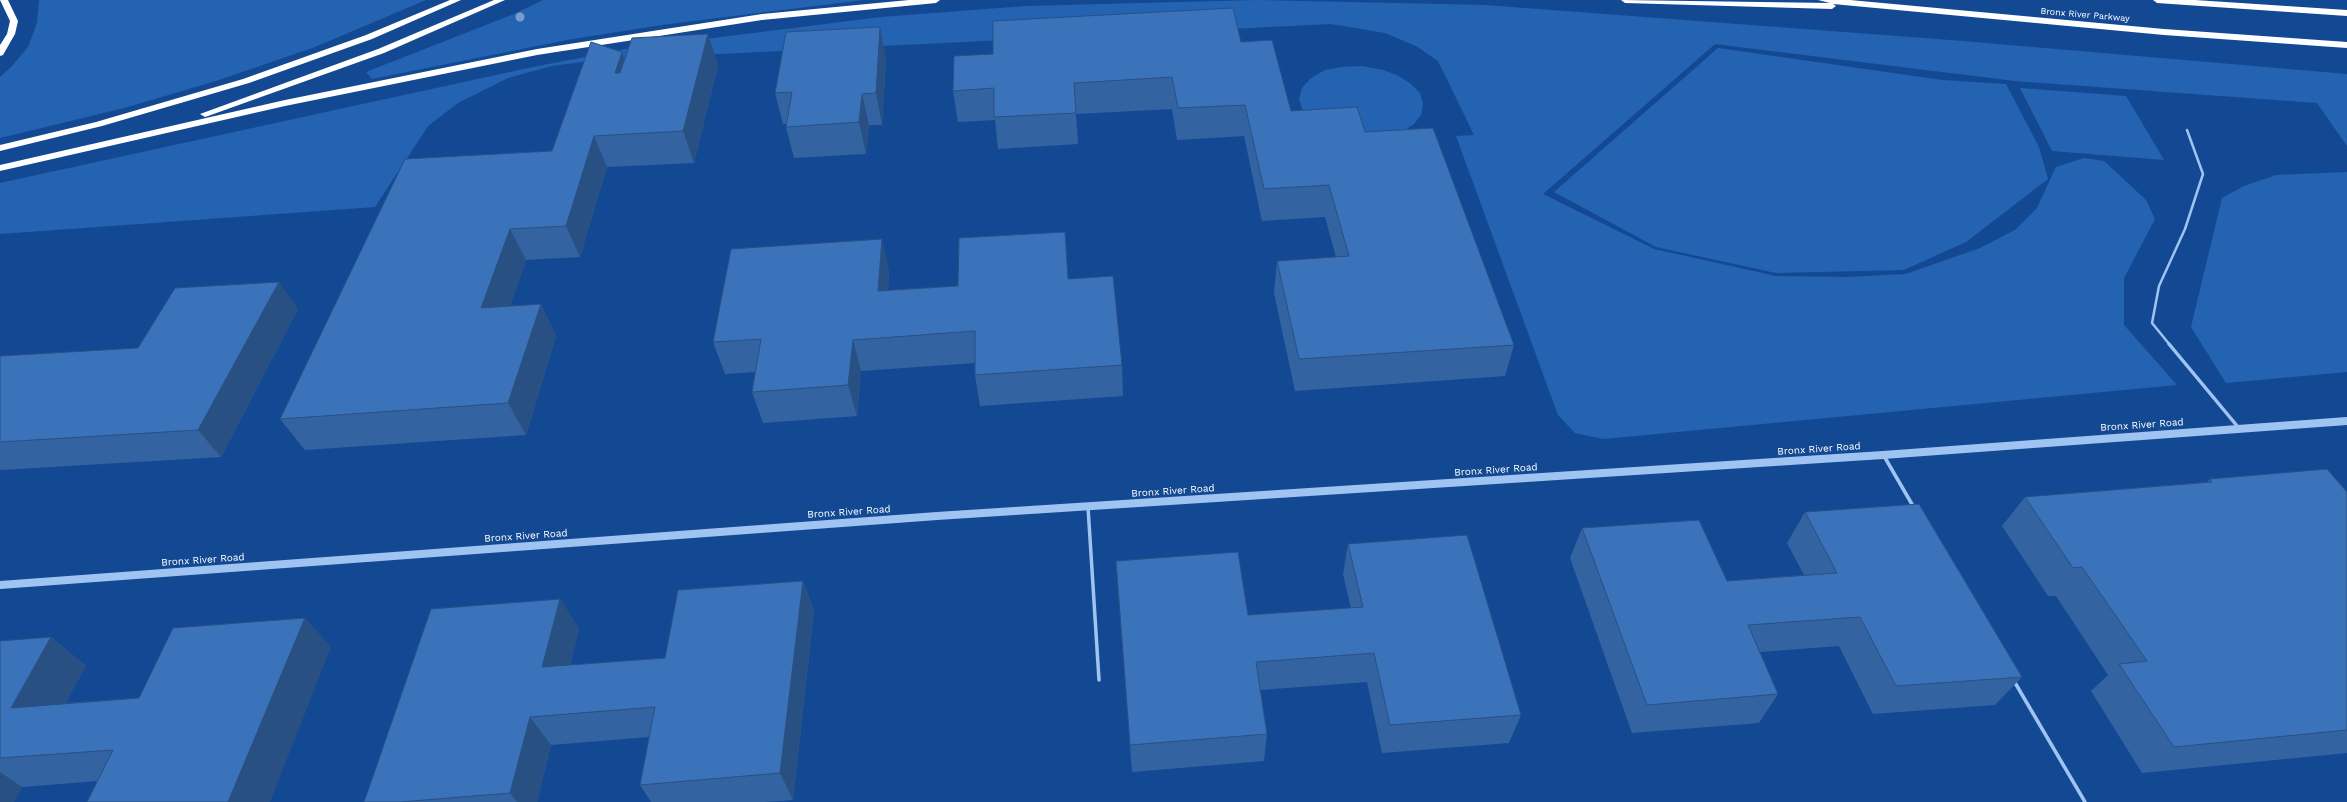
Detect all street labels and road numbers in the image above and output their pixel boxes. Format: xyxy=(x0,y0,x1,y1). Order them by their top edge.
street label: Bronx River Parkway xyxy=(2040,6,2130,24)
street label: Bronx River Road xyxy=(2100,416,2184,434)
street label: Bronx River Road xyxy=(1777,440,1861,458)
street label: Bronx River Road xyxy=(1454,461,1538,479)
street label: Bronx River Road xyxy=(1131,482,1215,500)
street label: Bronx River Road xyxy=(807,503,891,521)
street label: Bronx River Road xyxy=(484,527,568,545)
street label: Bronx River Road xyxy=(161,551,245,569)

